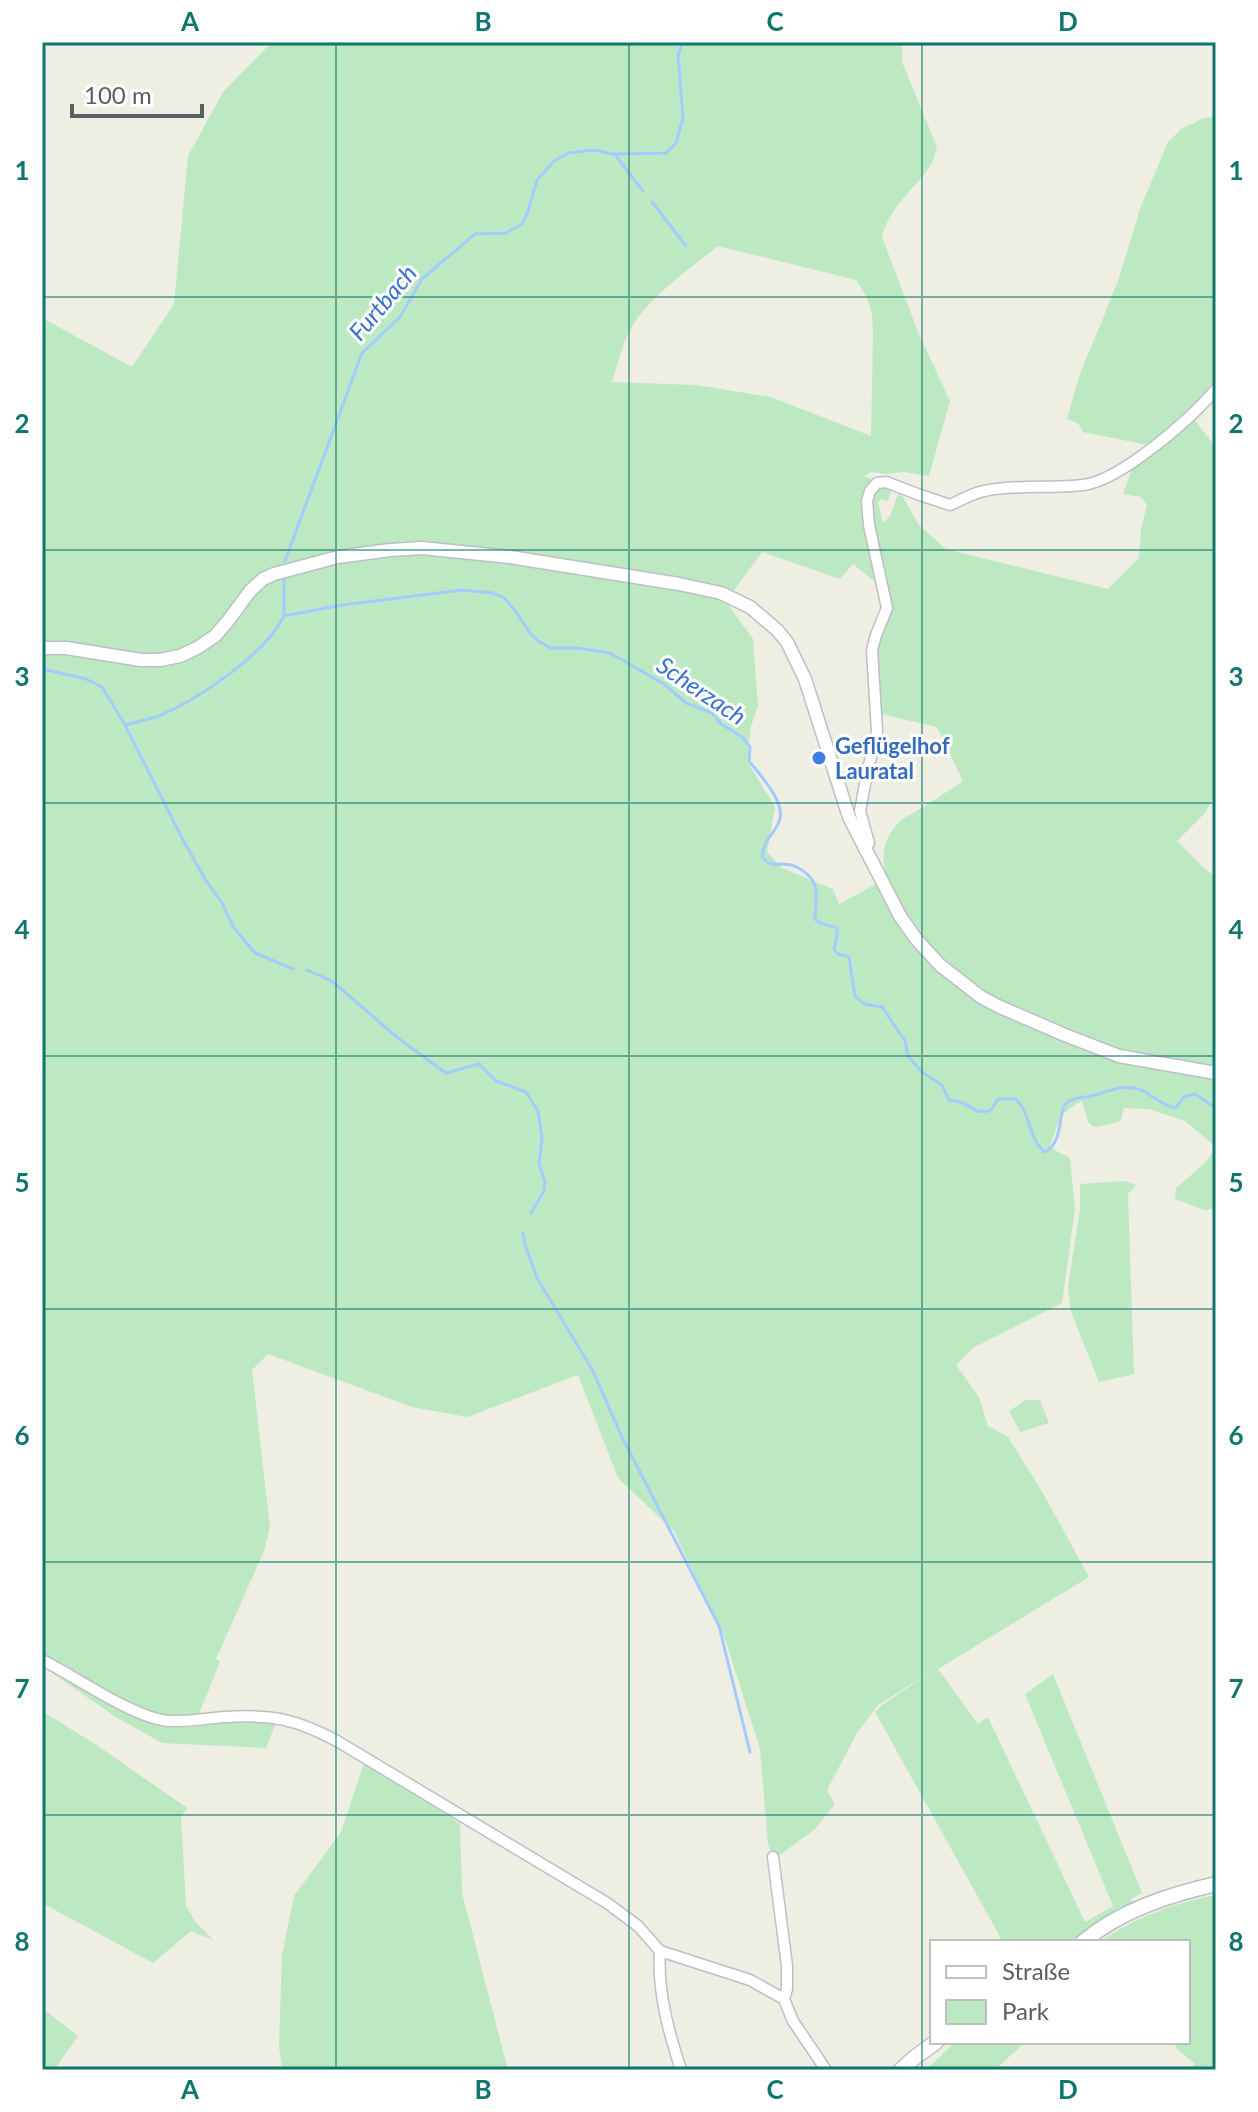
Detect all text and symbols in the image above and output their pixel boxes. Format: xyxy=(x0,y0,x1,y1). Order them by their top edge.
text: A xyxy=(180,5,200,37)
text: B xyxy=(474,5,492,37)
text: C xyxy=(766,5,784,37)
text: D xyxy=(1058,5,1078,37)
scale bar xyxy=(72,68,202,118)
text: 100 m xyxy=(84,80,152,109)
text: 1 xyxy=(14,154,30,186)
text: 1 xyxy=(1228,154,1244,186)
water label: Furtbach xyxy=(342,258,422,346)
text: 2 xyxy=(14,407,30,439)
text: 2 xyxy=(1228,407,1244,439)
water label: Scherzach xyxy=(652,650,752,730)
text: 3 xyxy=(14,660,30,692)
text: 3 xyxy=(1228,660,1244,692)
place label: Geflügelhof Lauratal xyxy=(835,732,950,784)
marker: Geflügelhof Lauratal xyxy=(810,749,828,767)
text: 4 xyxy=(14,913,30,945)
text: 4 xyxy=(1228,913,1244,945)
text: 5 xyxy=(14,1166,30,1198)
text: 5 xyxy=(1228,1166,1244,1198)
text: 6 xyxy=(14,1419,30,1451)
text: 6 xyxy=(1228,1419,1244,1451)
text: 7 xyxy=(14,1672,30,1704)
text: 7 xyxy=(1228,1672,1244,1704)
text: 8 xyxy=(14,1925,30,1957)
text: 8 xyxy=(1228,1925,1244,1957)
legend xyxy=(930,1940,1190,2044)
text: Straße xyxy=(1002,1956,1070,1985)
text: Park xyxy=(1002,1996,1050,2025)
text: A xyxy=(180,2073,200,2105)
text: B xyxy=(474,2073,492,2105)
text: C xyxy=(766,2073,784,2105)
text: D xyxy=(1058,2073,1078,2105)

